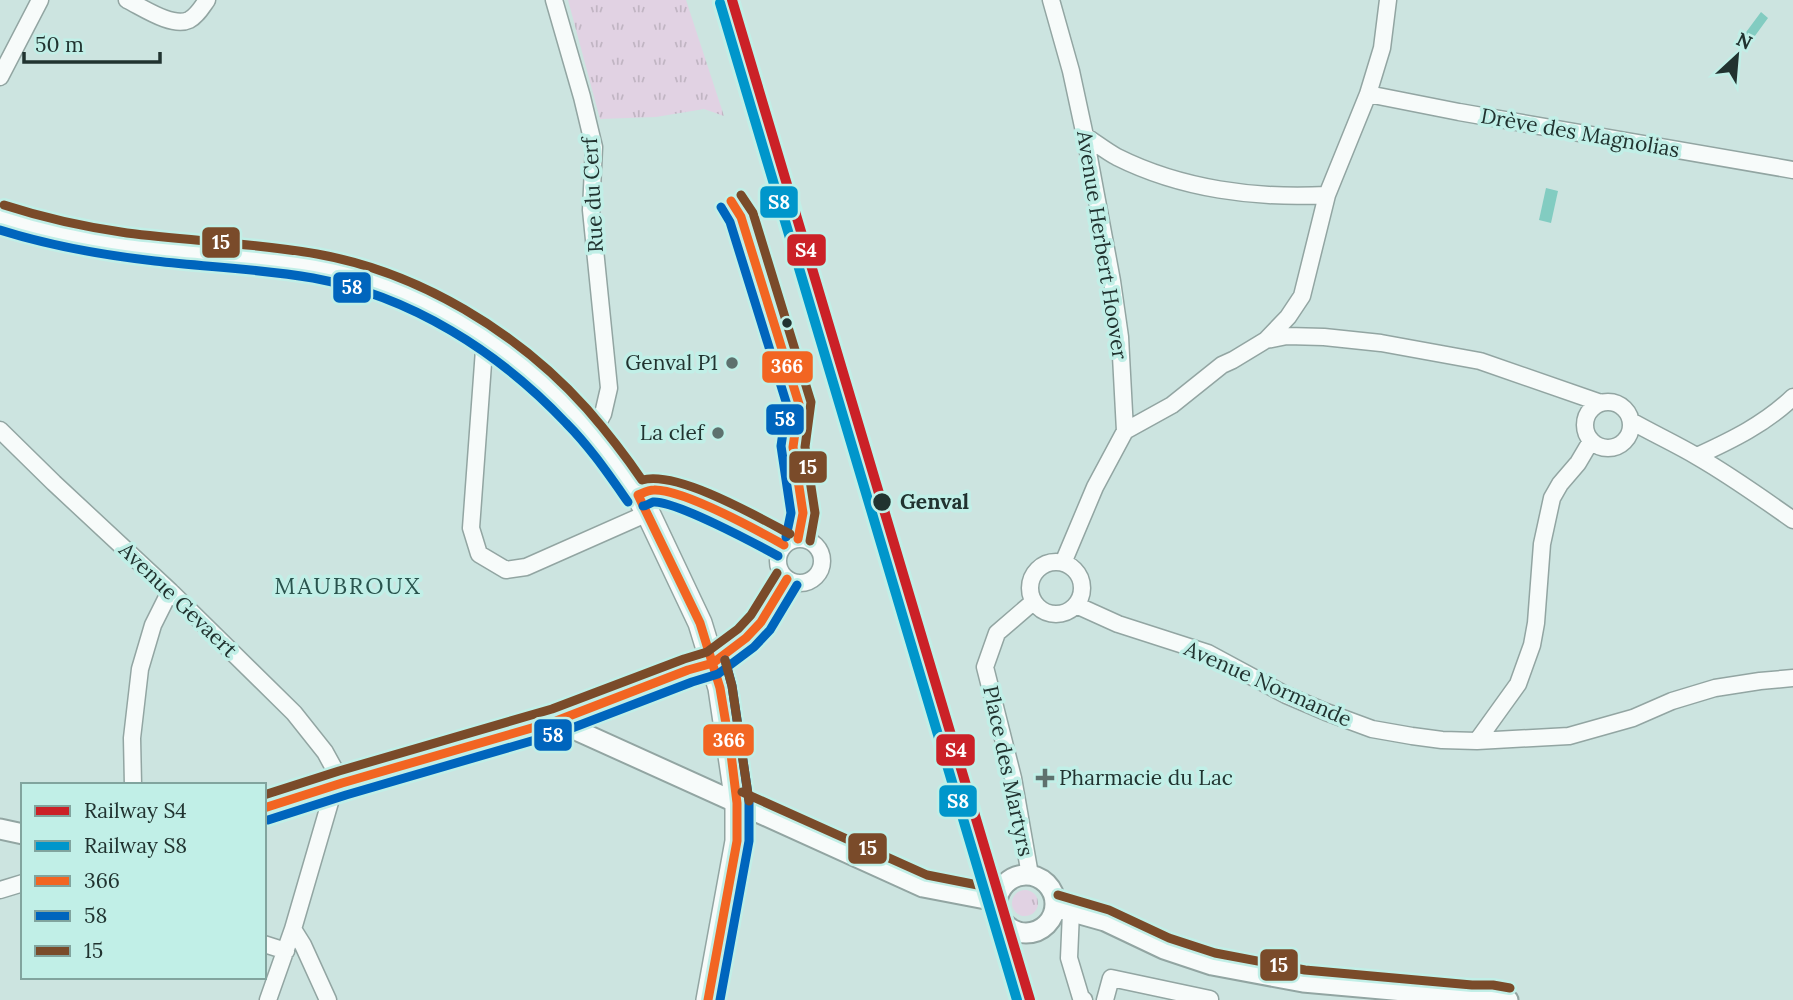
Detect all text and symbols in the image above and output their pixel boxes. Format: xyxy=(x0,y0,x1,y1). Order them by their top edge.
scale bar xyxy=(24,21,161,65)
north arrow xyxy=(1702,21,1772,91)
text: N xyxy=(1733,27,1757,55)
text: 50 m xyxy=(35,31,84,58)
street label: Drève des Magnolias xyxy=(1479,102,1682,163)
street label: Avenue Herbert Hoover xyxy=(1071,128,1134,361)
street label: Rue du Cerf xyxy=(576,135,609,253)
line badge: S8 xyxy=(759,185,799,219)
text: S8 xyxy=(768,190,790,214)
line badge: 15 xyxy=(201,226,241,259)
text: 15 xyxy=(212,230,230,254)
line badge: S4 xyxy=(786,233,827,267)
text: S4 xyxy=(795,238,817,262)
line badge: 58 xyxy=(332,271,372,304)
text: 58 xyxy=(341,275,363,299)
unlabelled marker xyxy=(780,316,794,330)
place label: Genval P1 xyxy=(625,349,718,376)
line badge: 366 xyxy=(761,350,814,384)
text: 366 xyxy=(771,354,803,378)
marker: Genval P1 xyxy=(724,355,740,371)
line badge: 58 xyxy=(765,403,805,436)
text: 58 xyxy=(774,407,796,431)
place label: La clef xyxy=(640,419,706,446)
marker: La clef xyxy=(710,425,726,441)
line badge: 15 xyxy=(788,450,828,484)
text: 15 xyxy=(799,455,817,479)
place label: Genval xyxy=(900,488,969,515)
marker: Genval xyxy=(871,491,893,513)
street label: Avenue Gevaert xyxy=(113,536,244,663)
district label: MAUBROUX xyxy=(274,571,422,600)
street label: Avenue Normande xyxy=(1179,634,1356,733)
street label: Place des Martyrs xyxy=(977,683,1040,859)
line badge: 58 xyxy=(533,718,573,752)
text: 58 xyxy=(542,723,564,747)
line badge: 366 xyxy=(702,723,755,757)
text: 366 xyxy=(713,728,745,752)
line badge: S4 xyxy=(935,733,976,767)
text: S4 xyxy=(945,738,967,762)
place label: Pharmacie du Lac xyxy=(1059,764,1233,791)
marker: Pharmacie du Lac xyxy=(1037,770,1053,786)
legend xyxy=(21,783,266,979)
line badge: S8 xyxy=(938,784,978,818)
text: S8 xyxy=(947,789,969,813)
text: Railway S4 xyxy=(84,797,187,824)
text: Railway S8 xyxy=(84,832,187,859)
line badge: 15 xyxy=(847,832,888,865)
text: 15 xyxy=(859,836,877,860)
text: 366 xyxy=(84,867,120,894)
text: 58 xyxy=(84,902,107,929)
text: 15 xyxy=(84,937,103,964)
line badge: 15 xyxy=(1259,948,1299,982)
text: 15 xyxy=(1270,953,1288,977)

